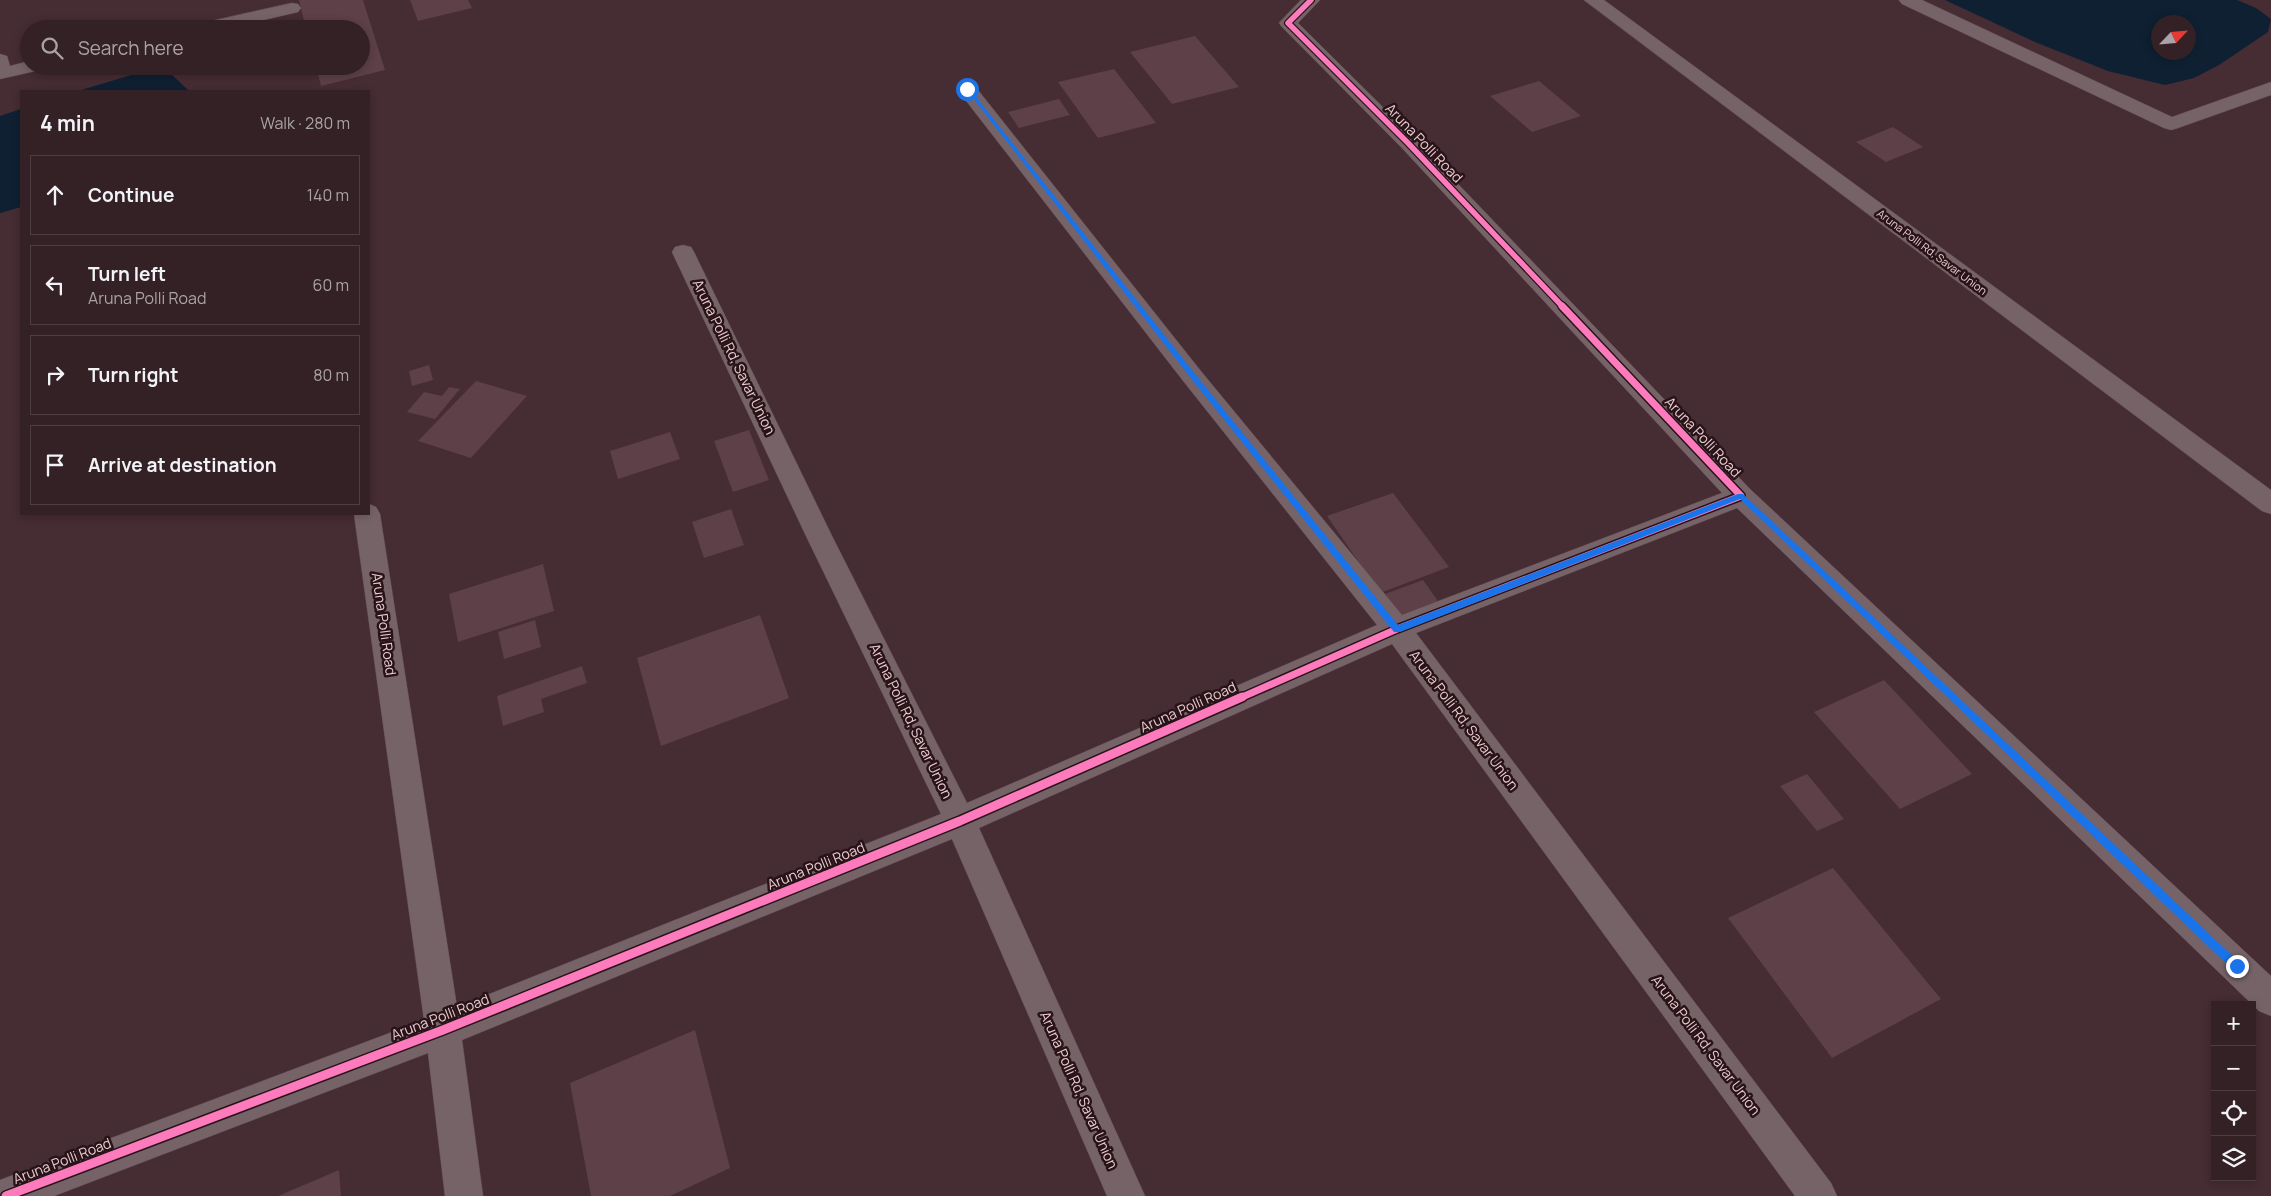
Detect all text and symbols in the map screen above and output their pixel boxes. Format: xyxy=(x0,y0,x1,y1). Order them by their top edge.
north arrow xyxy=(2151,15,2196,60)
search box xyxy=(20,20,370,75)
icon: search xyxy=(38,34,66,62)
text: Search here xyxy=(78,35,184,61)
route start xyxy=(956,78,979,101)
street label: Aruna Polli Road xyxy=(1382,99,1467,187)
text: 4 min xyxy=(40,109,95,137)
text: Walk · 280 m xyxy=(260,112,350,134)
icon: ahead xyxy=(41,181,69,209)
text: Continue xyxy=(88,182,174,208)
text: 140 m xyxy=(307,184,349,206)
street label: Aruna Polli Rd, Savar Union xyxy=(1874,205,1990,298)
text: Turn left xyxy=(88,261,166,287)
icon: left xyxy=(41,271,69,299)
text: 60 m xyxy=(313,274,349,296)
street label: Aruna Polli Rd, Savar Union xyxy=(689,276,780,438)
text: Aruna Polli Road xyxy=(88,287,206,309)
icon: right xyxy=(41,361,69,389)
text: Turn right xyxy=(88,362,178,388)
text: 80 m xyxy=(313,364,349,386)
street label: Aruna Polli Road xyxy=(1661,392,1746,481)
icon: arrive xyxy=(41,451,69,479)
text: Arrive at destination xyxy=(88,452,277,478)
street label: Aruna Polli Road xyxy=(368,571,401,677)
street label: Aruna Polli Rd, Savar Union xyxy=(866,640,957,802)
street label: Aruna Polli Rd, Savar Union xyxy=(1406,646,1523,794)
street label: Aruna Polli Road xyxy=(1137,677,1239,736)
street label: Aruna Polli Road xyxy=(764,837,867,894)
route end xyxy=(2226,955,2249,978)
street label: Aruna Polli Rd, Savar Union xyxy=(1648,971,1765,1119)
street label: Aruna Polli Road xyxy=(388,989,492,1044)
map controls xyxy=(2211,1001,2256,1181)
button: + xyxy=(2211,1001,2256,1046)
street label: Aruna Polli Rd, Savar Union xyxy=(1036,1008,1123,1172)
button: − xyxy=(2211,1046,2256,1091)
button: locate xyxy=(2211,1091,2256,1136)
street label: Aruna Polli Road xyxy=(10,1133,114,1188)
button: layers xyxy=(2211,1136,2256,1181)

